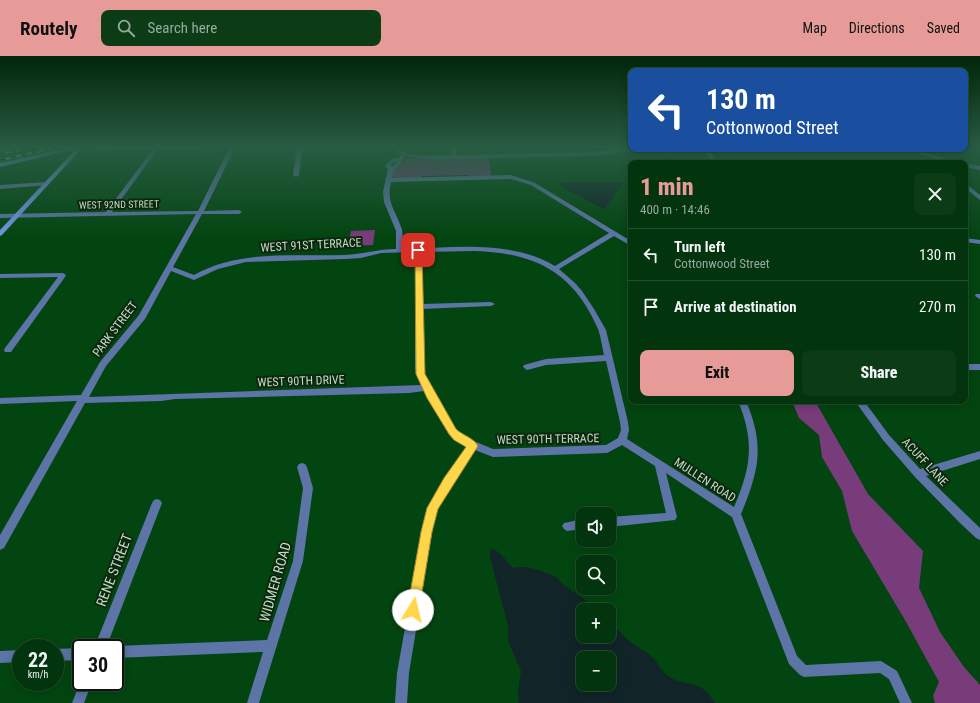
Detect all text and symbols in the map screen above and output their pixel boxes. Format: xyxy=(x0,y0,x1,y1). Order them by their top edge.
search box xyxy=(101,10,381,46)
text: Routely xyxy=(20,17,77,40)
icon: search xyxy=(115,17,137,39)
text: Search here xyxy=(147,19,217,37)
text: Map xyxy=(803,20,827,36)
text: Directions xyxy=(849,20,905,36)
text: Saved xyxy=(927,20,960,36)
text: 130 m xyxy=(706,83,776,116)
icon: left xyxy=(640,84,692,136)
text: Cottonwood Street xyxy=(706,117,838,138)
text: 1 min xyxy=(640,173,694,201)
button: close xyxy=(914,173,956,215)
street label: WEST 92ND STREET xyxy=(79,198,159,211)
text: 400 m · 14:46 xyxy=(640,202,710,217)
pin xyxy=(401,233,435,267)
street label: WEST 91ST TERRACE xyxy=(260,235,362,255)
text: Turn left xyxy=(674,238,725,256)
icon: arrive xyxy=(407,239,429,261)
icon: left xyxy=(640,244,662,266)
text: 130 m xyxy=(919,246,956,264)
text: Cottonwood Street xyxy=(674,256,770,271)
icon: arrive xyxy=(640,296,662,318)
text: Arrive at destination xyxy=(674,298,797,316)
text: 270 m xyxy=(919,298,956,316)
street label: PARK STREET xyxy=(90,299,140,359)
button: Exit xyxy=(640,350,794,396)
button: Share xyxy=(802,350,956,396)
street label: WEST 90TH DRIVE xyxy=(257,372,345,390)
street label: WEST 90TH TERRACE xyxy=(497,431,600,447)
street label: ACUFF LANE xyxy=(899,435,951,489)
street label: MULLEN ROAD xyxy=(672,455,739,505)
map controls xyxy=(576,507,616,691)
button: sound xyxy=(576,507,616,547)
street label: RENE STREET xyxy=(93,531,135,609)
street label: WIDMER ROAD xyxy=(256,540,294,624)
button: search xyxy=(576,555,616,595)
position arrow xyxy=(392,589,434,631)
button: + xyxy=(576,603,616,643)
speed limit sign: 30 xyxy=(72,639,124,691)
text: 22 xyxy=(28,648,48,672)
button: − xyxy=(576,651,616,691)
text: km/h xyxy=(28,669,48,680)

